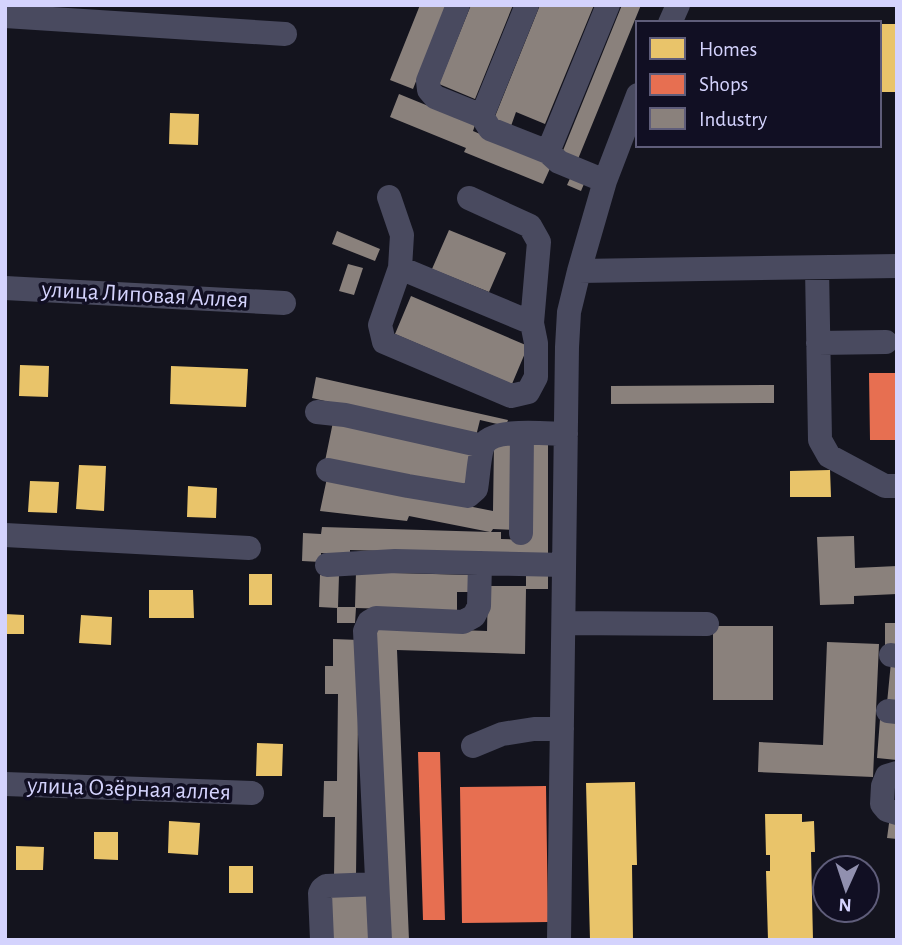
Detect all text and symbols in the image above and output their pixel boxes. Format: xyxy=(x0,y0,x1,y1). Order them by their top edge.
legend xyxy=(636,21,881,147)
text: Homes xyxy=(699,39,757,60)
text: Shops xyxy=(699,74,748,95)
text: Industry xyxy=(699,109,767,130)
street label: улица Липовая Аллея xyxy=(40,278,249,312)
street label: улица Озёрная аллея xyxy=(26,773,231,805)
north arrow xyxy=(811,854,881,924)
text: N xyxy=(838,895,852,914)

